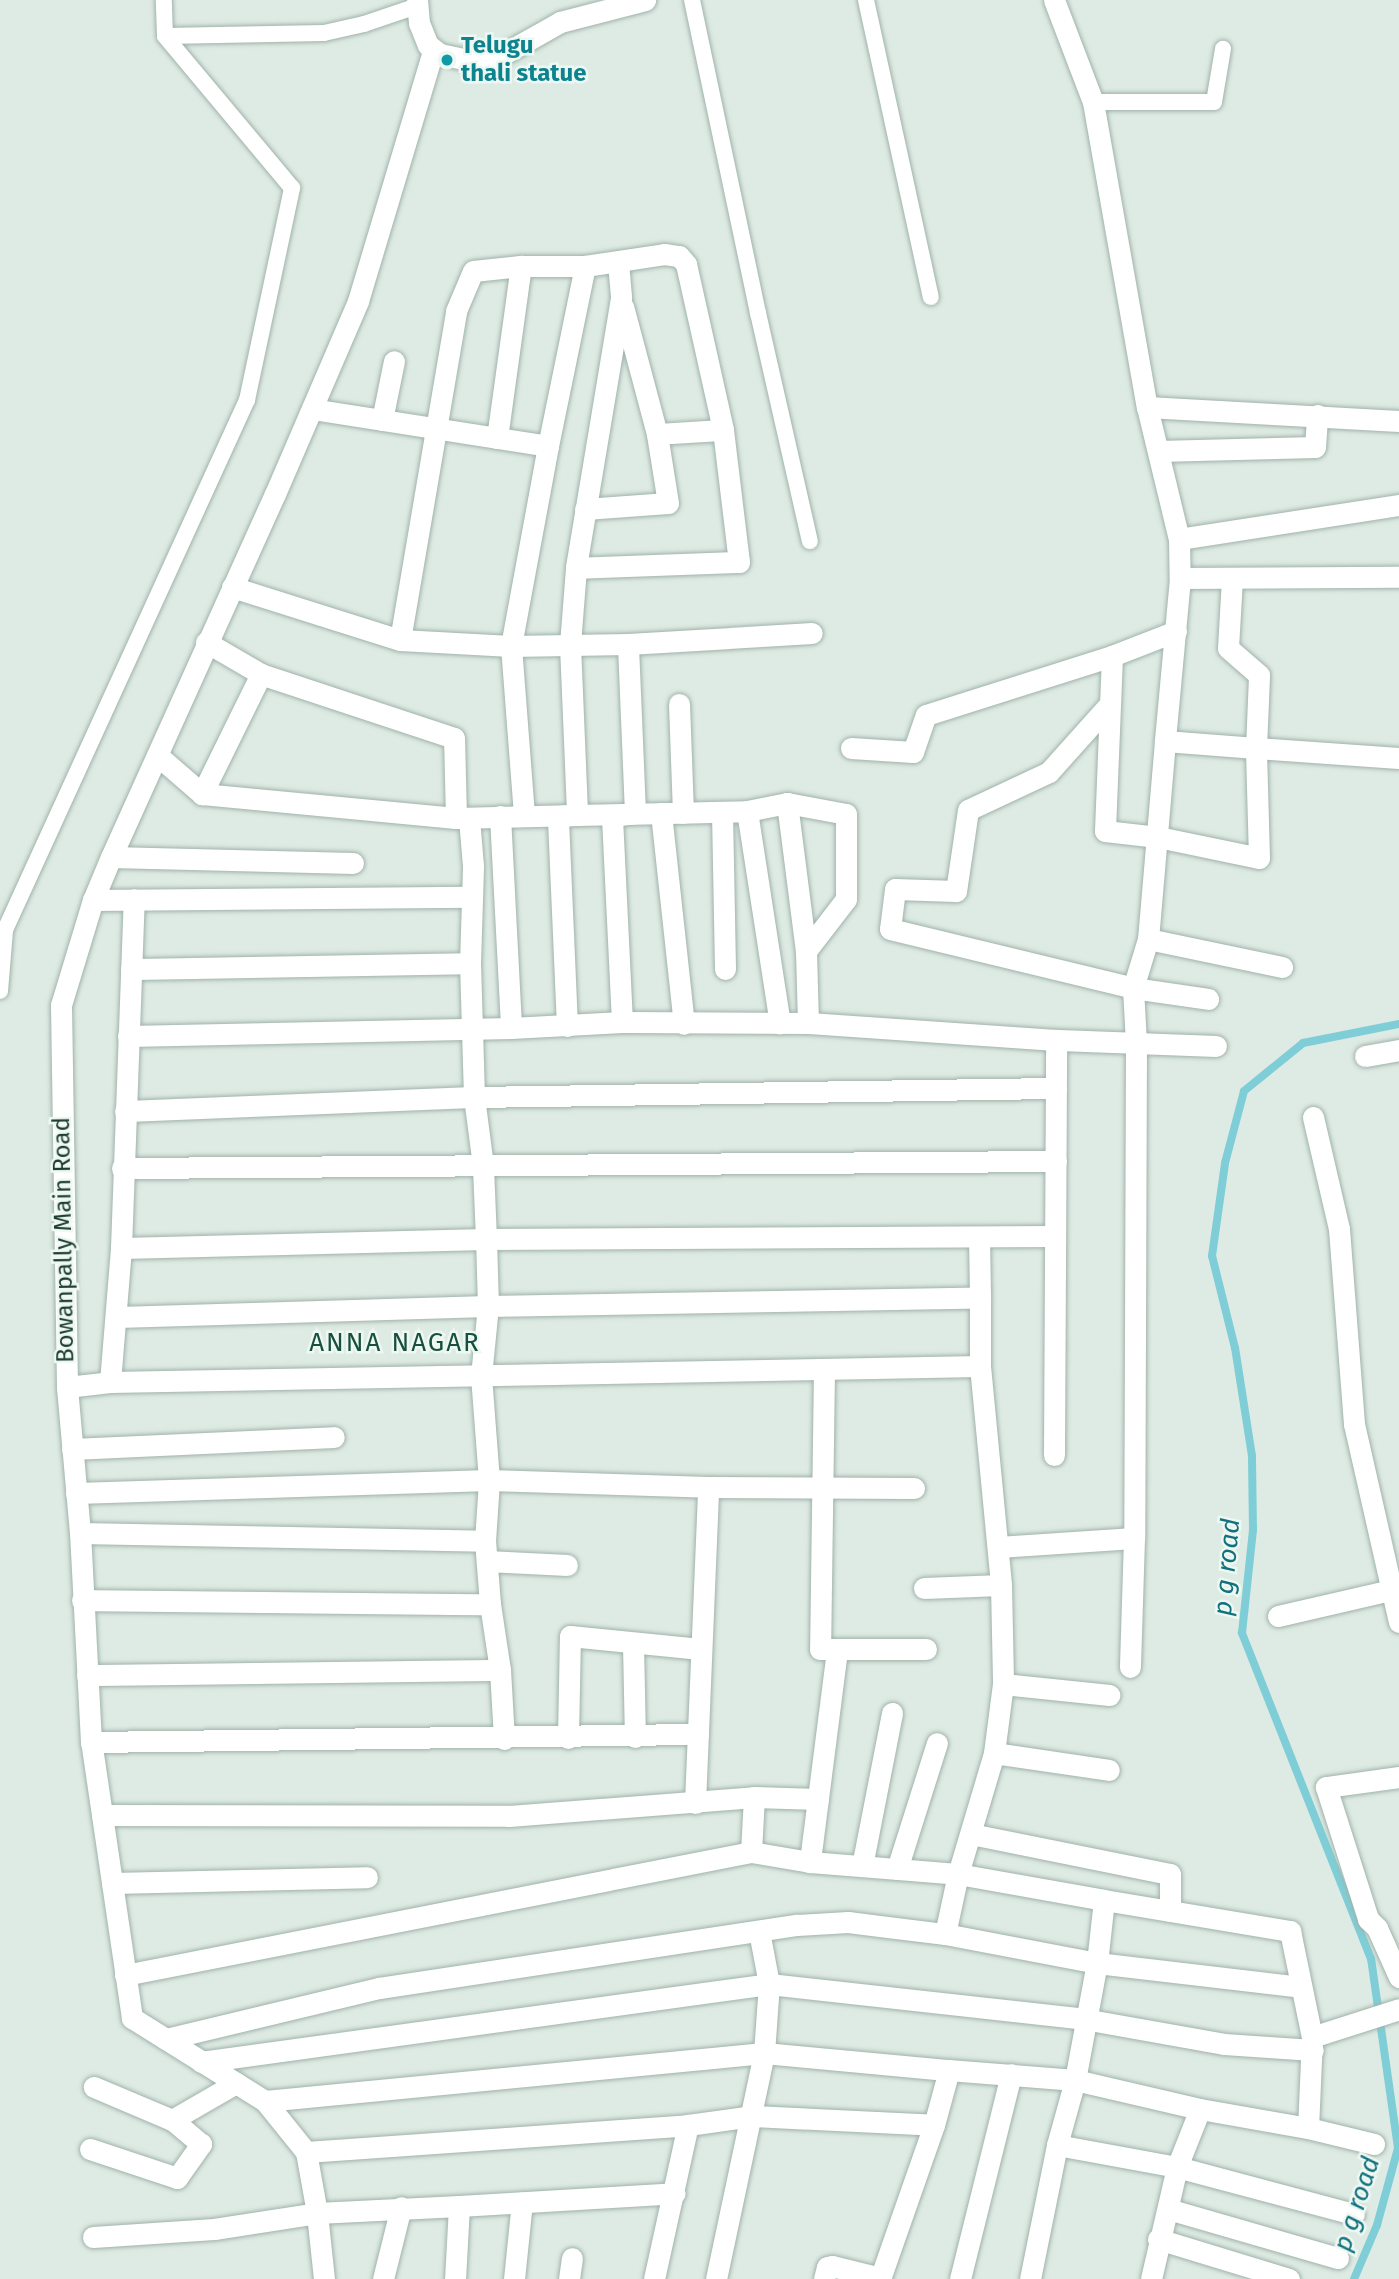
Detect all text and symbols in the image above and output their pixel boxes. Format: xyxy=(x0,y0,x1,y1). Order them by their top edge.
place label: Telugu thali statue xyxy=(461,32,587,88)
marker: Telugu thali statue xyxy=(439,52,455,68)
street label: Bowanpally Main Road xyxy=(47,1117,81,1363)
district label: ANNA NAGAR xyxy=(310,1327,480,1359)
water label: p g road xyxy=(1207,1517,1247,1617)
water label: p g road xyxy=(1327,2153,1387,2255)

